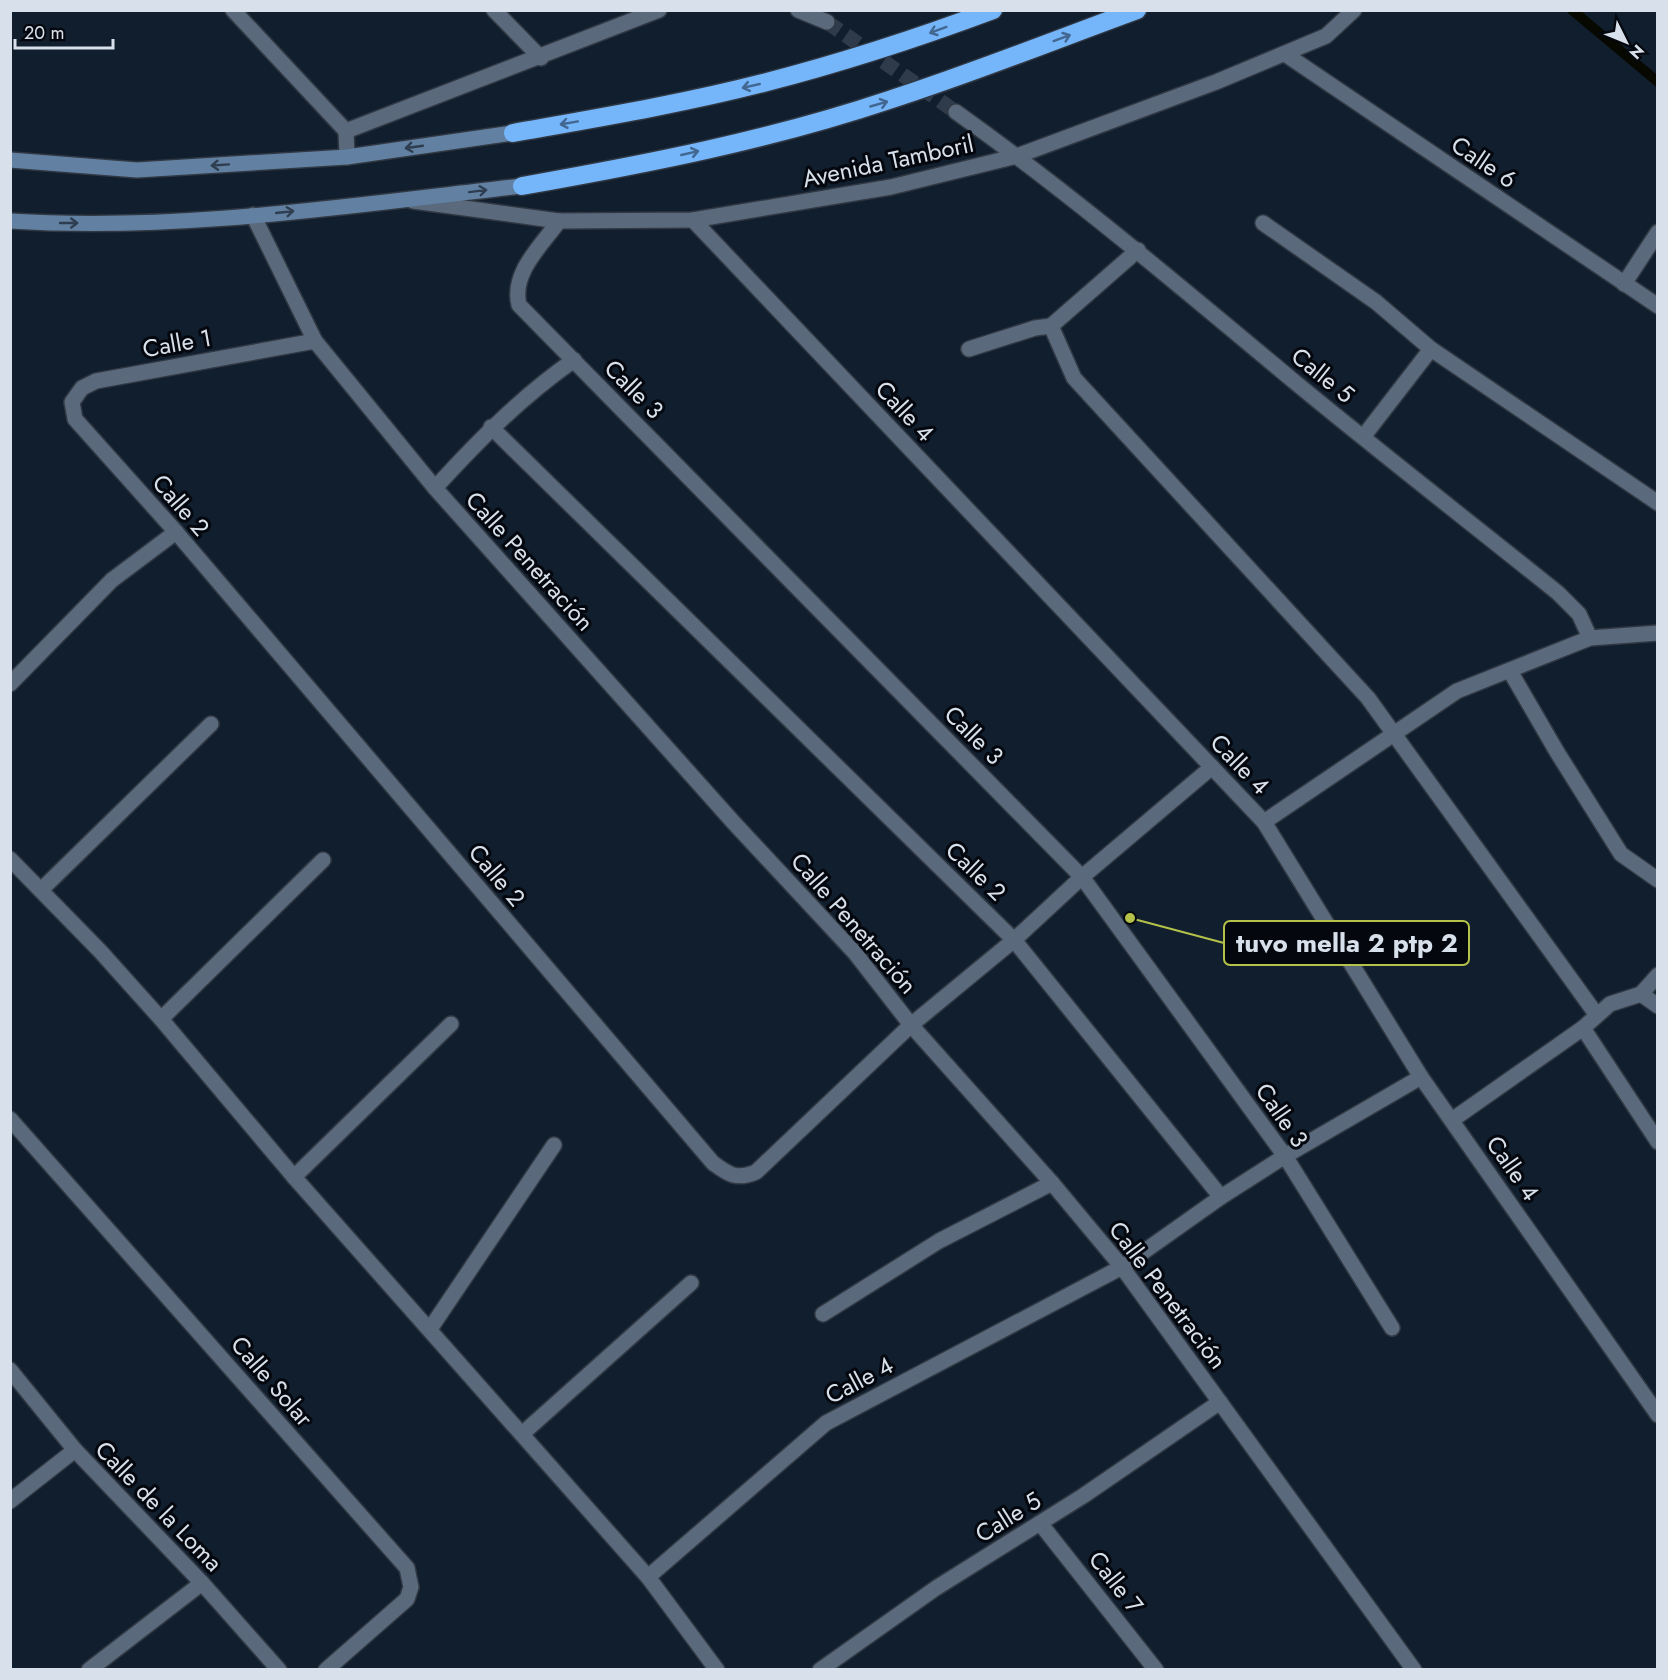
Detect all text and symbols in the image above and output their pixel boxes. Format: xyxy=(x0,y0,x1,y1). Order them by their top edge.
scale bar xyxy=(15,12,112,50)
north arrow xyxy=(1596,12,1656,72)
text: 20 m xyxy=(24,20,64,46)
one-way arrow xyxy=(929,26,948,37)
one-way arrow xyxy=(1052,31,1071,42)
text: N xyxy=(1624,39,1649,64)
one-way arrow xyxy=(742,80,761,92)
one-way arrow xyxy=(869,97,888,109)
one-way arrow xyxy=(559,118,579,129)
street label: Avenida Tamboril xyxy=(799,126,977,196)
street label: Calle 6 xyxy=(1444,127,1524,197)
one-way arrow xyxy=(404,142,424,153)
one-way arrow xyxy=(680,147,699,159)
one-way arrow xyxy=(210,160,230,171)
one-way arrow xyxy=(468,185,488,196)
one-way arrow xyxy=(274,206,294,217)
one-way arrow xyxy=(58,217,78,229)
street label: Calle 1 xyxy=(140,320,214,366)
street label: Calle 5 xyxy=(1284,339,1362,411)
street label: Calle 3 xyxy=(596,351,672,427)
street label: Calle 4 xyxy=(867,373,943,449)
street label: Calle 2 xyxy=(144,466,218,544)
street label: Calle Penetración xyxy=(458,483,602,639)
street label: Calle 3 xyxy=(936,697,1012,773)
street label: Calle 4 xyxy=(1202,726,1278,802)
street label: Calle 2 xyxy=(938,833,1014,909)
street label: Calle 2 xyxy=(460,836,534,914)
street label: Calle Penetración xyxy=(783,845,925,1001)
callout: tuvo mella 2 ptp 2 xyxy=(1224,921,1469,965)
text: tuvo mella 2 ptp 2 xyxy=(1236,924,1458,962)
street label: Calle 3 xyxy=(1247,1076,1317,1154)
street label: Calle 4 xyxy=(1478,1128,1548,1208)
street label: Calle Penetración xyxy=(1101,1214,1235,1376)
street label: Calle Solar xyxy=(223,1328,322,1435)
street label: Calle 4 xyxy=(819,1348,899,1412)
street label: Calle de la Loma xyxy=(87,1433,231,1579)
street label: Calle 5 xyxy=(968,1483,1048,1551)
street label: Calle 7 xyxy=(1080,1543,1152,1621)

